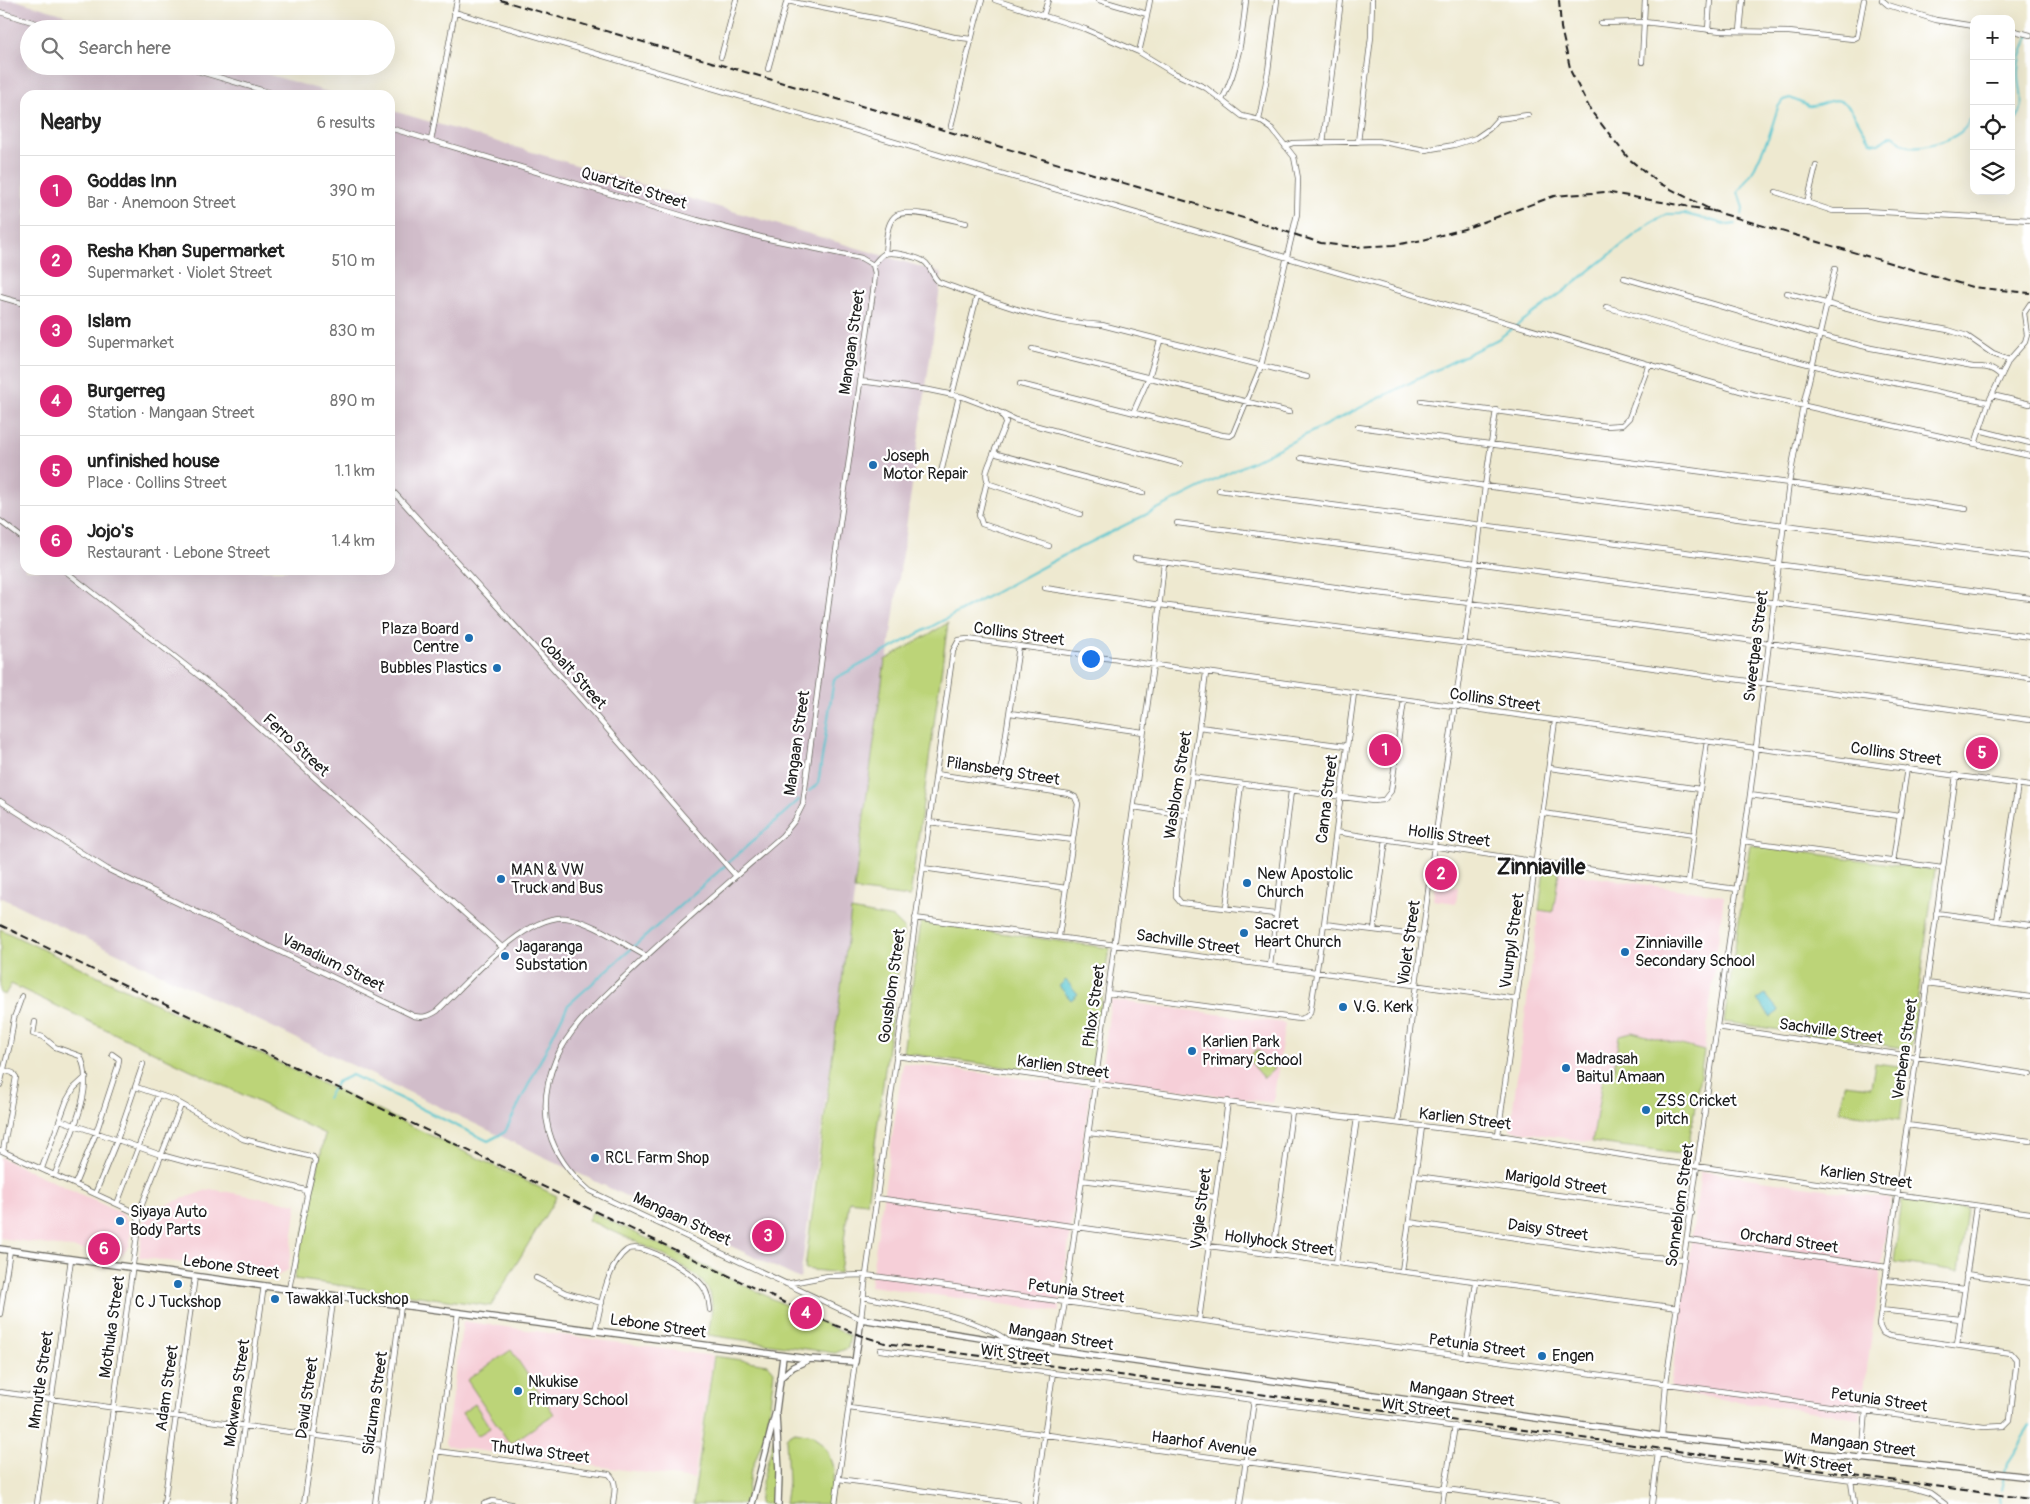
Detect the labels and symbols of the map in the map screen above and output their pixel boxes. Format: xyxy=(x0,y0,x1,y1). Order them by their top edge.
street label: Quartzite Street xyxy=(579,162,690,214)
street label: Mangaan Street xyxy=(835,288,869,396)
place label: Joseph Motor Repair xyxy=(883,446,968,484)
marker: Joseph Motor Repair xyxy=(867,459,879,471)
street label: Sweetpea Street xyxy=(1739,589,1773,703)
street label: Collins Street xyxy=(972,618,1066,650)
place label: Plaza Board Centre xyxy=(381,619,459,657)
marker: Plaza Board Centre xyxy=(463,632,475,644)
street label: Cobalt Street xyxy=(535,633,611,714)
your location xyxy=(1078,646,1104,672)
place label: Bubbles Plastics xyxy=(380,658,487,678)
marker: Bubbles Plastics xyxy=(491,662,503,674)
street label: Collins Street xyxy=(1448,684,1542,716)
street label: Mangaan Street xyxy=(780,689,814,797)
street label: Ferro Street xyxy=(259,709,334,781)
street label: Wasblom Street xyxy=(1160,729,1196,840)
pin: 1 xyxy=(1369,731,1401,769)
pin: 5 xyxy=(1966,734,1998,772)
street label: Collins Street xyxy=(1849,738,1943,770)
street label: Pilansberg Street xyxy=(945,752,1062,790)
street label: Canna Street xyxy=(1312,753,1342,845)
street label: Hollis Street xyxy=(1406,820,1492,852)
district label: Zinniaville xyxy=(1497,854,1586,881)
pin: 2 xyxy=(1425,855,1457,893)
place label: MAN & VW Truck and Bus xyxy=(511,860,603,898)
place label: New Apostolic Church xyxy=(1257,864,1353,902)
marker: MAN & VW Truck and Bus xyxy=(495,873,507,885)
marker: New Apostolic Church xyxy=(1241,877,1253,889)
street label: Vuurpyl Street xyxy=(1495,891,1529,990)
street label: Violet Street xyxy=(1393,898,1425,987)
place label: Sacret Heart Church xyxy=(1254,914,1341,952)
street label: Sachville Street xyxy=(1135,925,1242,959)
street label: Gousblom Street xyxy=(874,927,910,1044)
marker: Sacret Heart Church xyxy=(1238,927,1250,939)
street label: Vanadium Street xyxy=(278,929,388,997)
place label: Zinniaville Secondary School xyxy=(1635,933,1755,971)
place label: Jagaranga Substation xyxy=(515,937,588,975)
marker: Zinniaville Secondary School xyxy=(1619,946,1631,958)
marker: Jagaranga Substation xyxy=(499,950,511,962)
street label: Phlox Street xyxy=(1078,963,1110,1049)
place label: V.G. Kerk xyxy=(1353,997,1414,1017)
street label: Verbena Street xyxy=(1888,997,1922,1101)
marker: V.G. Kerk xyxy=(1337,1001,1349,1013)
street label: Sachville Street xyxy=(1778,1014,1885,1048)
place label: Karlien Park Primary School xyxy=(1202,1032,1302,1070)
marker: Karlien Park Primary School xyxy=(1186,1045,1198,1057)
place label: Madrasah Baitul Amaan xyxy=(1576,1049,1665,1087)
street label: Karlien Street xyxy=(1016,1051,1111,1083)
marker: Madrasah Baitul Amaan xyxy=(1560,1062,1572,1074)
place label: ZSS Cricket pitch xyxy=(1656,1091,1737,1129)
street label: Karlien Street xyxy=(1418,1103,1513,1135)
marker: ZSS Cricket pitch xyxy=(1640,1104,1652,1116)
street label: Sonneblom Street xyxy=(1661,1141,1699,1268)
place label: RCL Farm Shop xyxy=(605,1148,709,1168)
marker: RCL Farm Shop xyxy=(589,1152,601,1164)
street label: Karlien Street xyxy=(1819,1161,1914,1193)
street label: Marigold Street xyxy=(1504,1165,1609,1199)
street label: Vygie Street xyxy=(1186,1167,1216,1251)
street label: Mangaan Street xyxy=(630,1188,735,1251)
place label: Siyaya Auto Body Parts xyxy=(130,1202,207,1240)
street label: Daisy Street xyxy=(1506,1214,1590,1246)
marker: Siyaya Auto Body Parts xyxy=(114,1215,126,1227)
pin: 3 xyxy=(752,1217,784,1255)
street label: Orchard Street xyxy=(1739,1224,1840,1258)
street label: Hollyhock Street xyxy=(1223,1225,1336,1261)
pin: 6 xyxy=(88,1230,120,1268)
street label: Lebone Street xyxy=(182,1250,281,1284)
street label: Mothuka Street xyxy=(95,1274,129,1379)
street label: Petunia Street xyxy=(1026,1274,1126,1308)
marker: C J Tuckshop xyxy=(172,1278,184,1290)
place label: Tawakkal Tuckshop xyxy=(285,1289,409,1309)
place label: C J Tuckshop xyxy=(135,1292,221,1312)
marker: Tawakkal Tuckshop xyxy=(269,1293,281,1305)
pin: 4 xyxy=(790,1294,822,1332)
street label: Lebone Street xyxy=(609,1309,708,1343)
street label: Mangaan Street xyxy=(1007,1319,1115,1355)
street label: Mmutle Street xyxy=(24,1329,58,1430)
street label: Petunia Street xyxy=(1427,1329,1527,1363)
street label: Mokwena Street xyxy=(220,1337,255,1448)
street label: Wit Street xyxy=(979,1340,1051,1368)
street label: Adam Street xyxy=(151,1343,183,1432)
place label: Engen xyxy=(1552,1346,1594,1366)
street label: Sidzuma Street xyxy=(358,1349,392,1456)
marker: Engen xyxy=(1536,1350,1548,1362)
street label: David Street xyxy=(291,1355,323,1440)
place label: Nkukise Primary School xyxy=(528,1372,628,1410)
street label: Mangaan Street xyxy=(1408,1377,1516,1411)
street label: Petunia Street xyxy=(1829,1383,1929,1417)
marker: Nkukise Primary School xyxy=(512,1385,524,1397)
street label: Wit Street xyxy=(1380,1393,1453,1423)
street label: Haarhof Avenue xyxy=(1150,1427,1258,1461)
street label: Mangaan Street xyxy=(1809,1429,1917,1461)
street label: Thutlwa Street xyxy=(489,1436,591,1468)
street label: Wit Street xyxy=(1782,1448,1855,1478)

